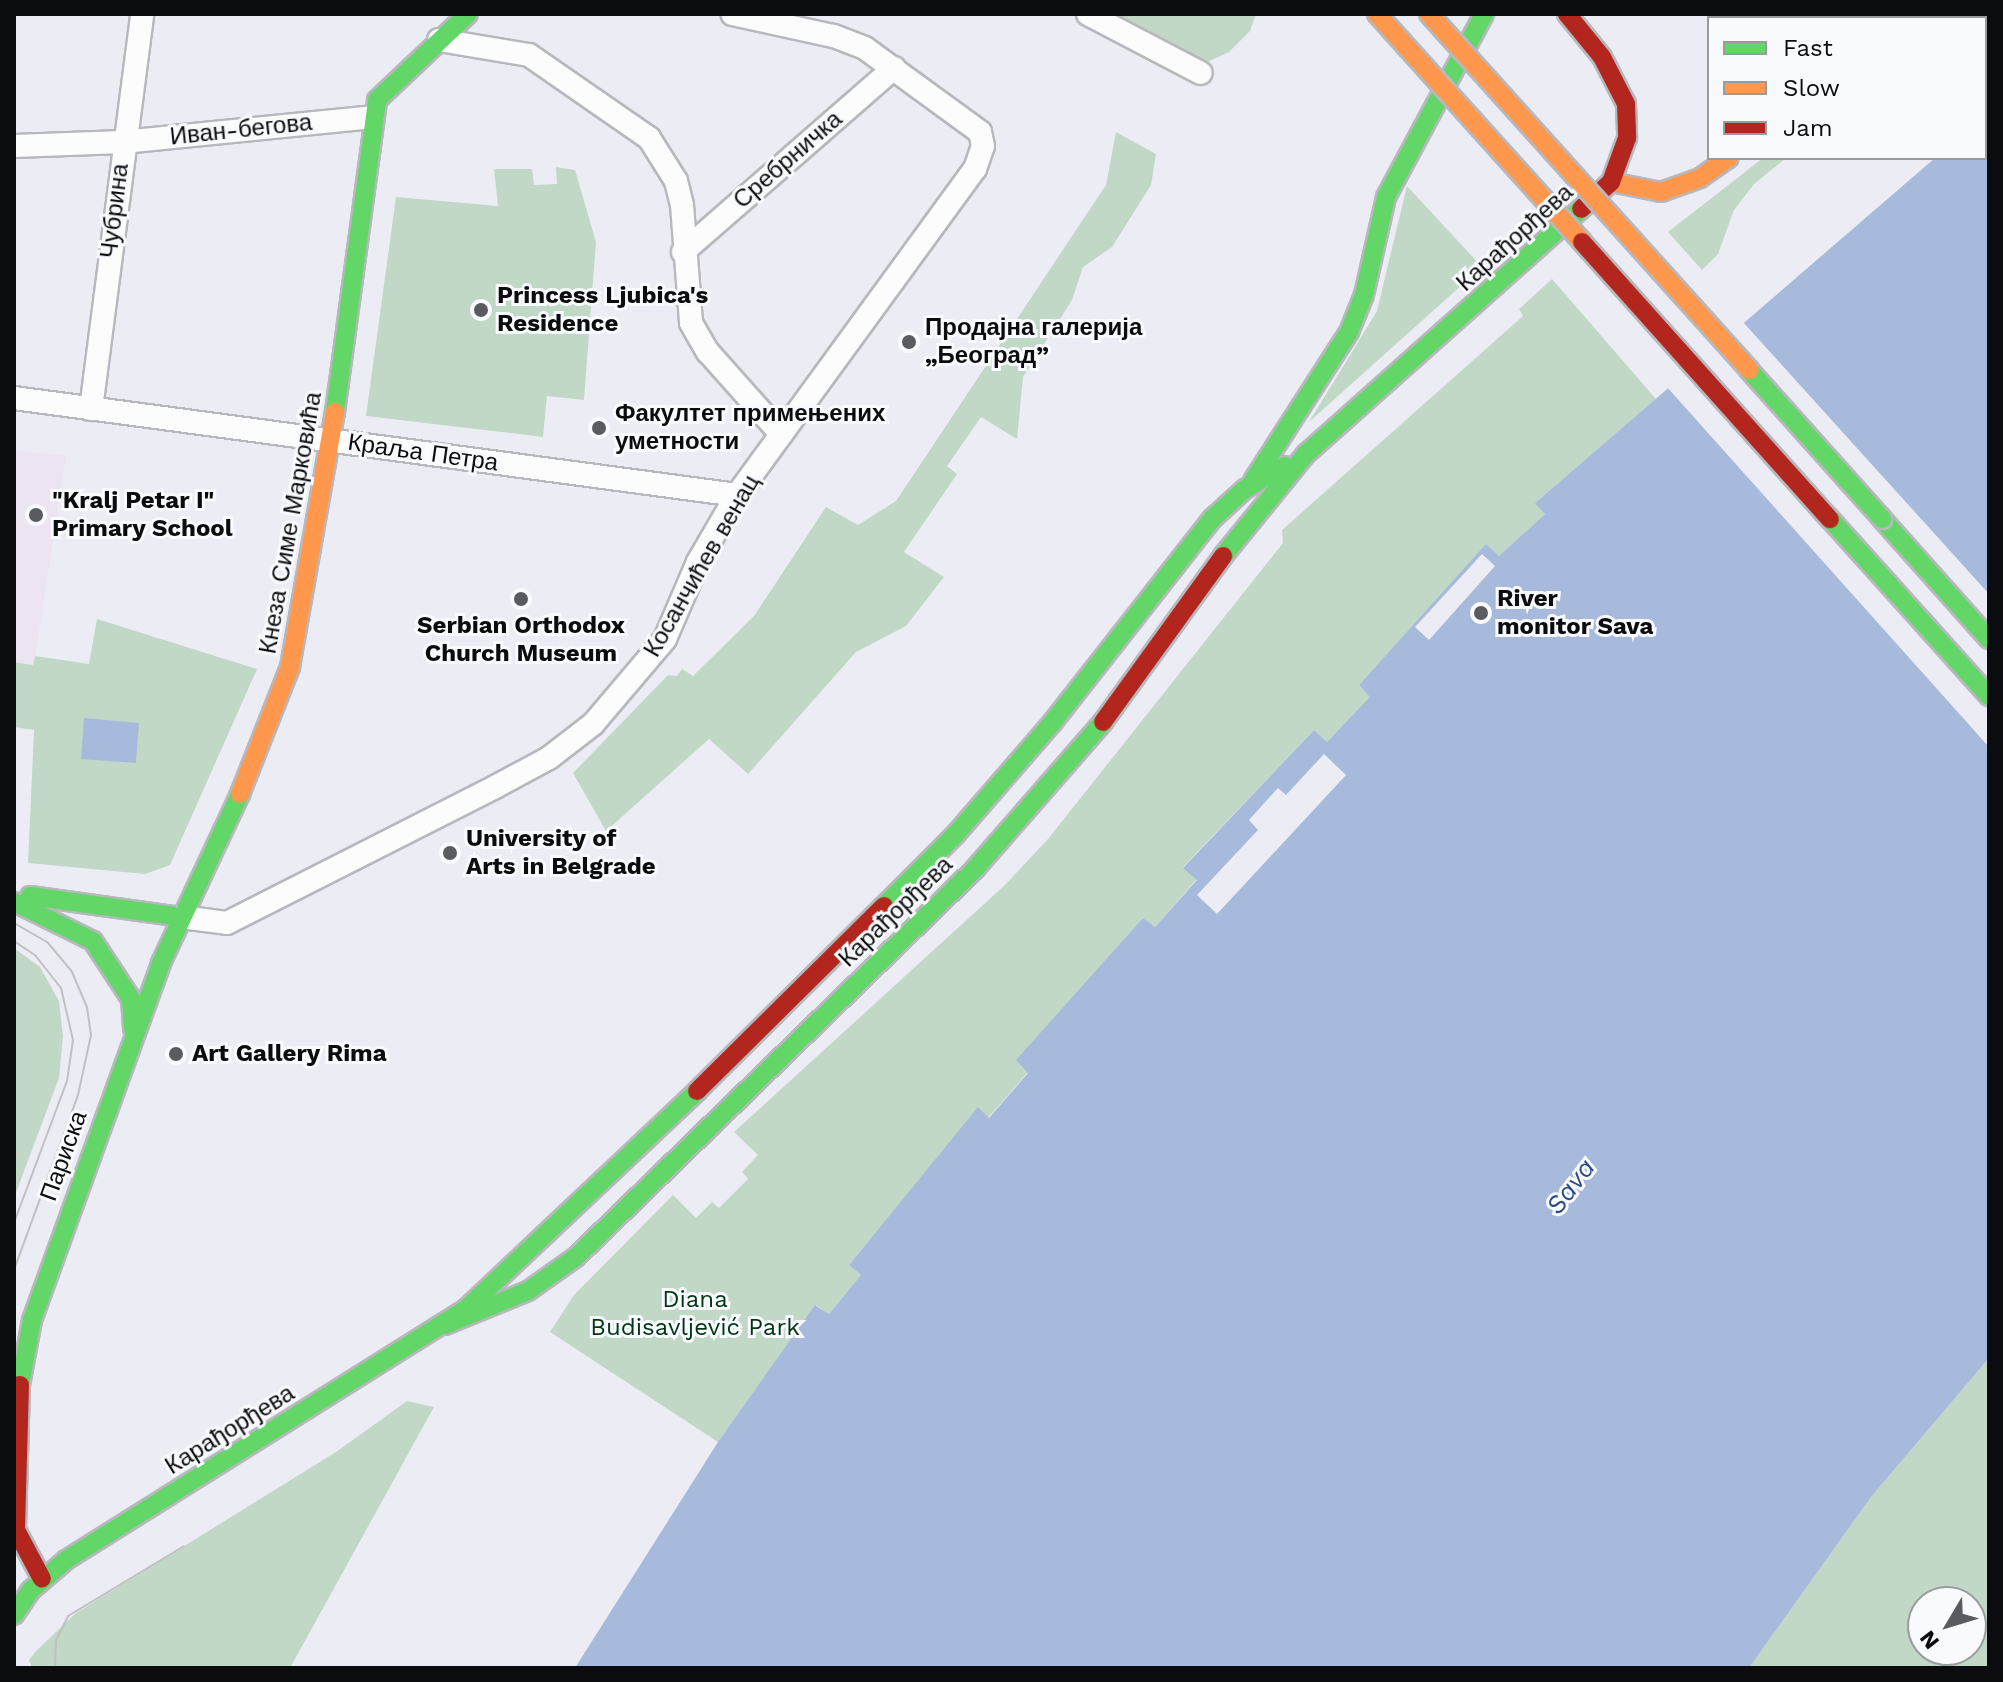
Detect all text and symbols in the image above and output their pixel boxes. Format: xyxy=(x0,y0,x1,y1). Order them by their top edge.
legend xyxy=(1707,16,1987,160)
text: Fast xyxy=(1783,34,1833,62)
text: Slow xyxy=(1783,74,1840,102)
street label: Сребрничка xyxy=(728,105,848,215)
street label: Иван-бегова xyxy=(168,108,314,152)
text: Jam xyxy=(1783,114,1833,142)
street label: Чубрина xyxy=(95,162,135,260)
street label: Карађорђева xyxy=(1451,178,1579,298)
place label: Princess Ljubica's Residence xyxy=(497,282,708,338)
marker: Princess Ljubica's Residence xyxy=(472,301,490,319)
place label: Продајна галерија „Београд” xyxy=(925,314,1142,370)
marker: Продајна галерија „Београд” xyxy=(900,333,918,351)
street label: Кнеза Симе Марковића xyxy=(254,390,328,656)
place label: Факултет примењених уметности xyxy=(615,400,885,456)
marker: Факултет примењених уметности xyxy=(590,419,608,437)
street label: Краља Петра xyxy=(346,428,500,478)
street label: Косанчићев венац xyxy=(638,470,766,662)
place label: "Kralj Petar I" Primary School xyxy=(52,487,233,543)
marker: "Kralj Petar I" Primary School xyxy=(27,506,45,524)
place label: River monitor Sava xyxy=(1497,585,1654,641)
marker: Serbian Orthodox Church Museum xyxy=(512,590,530,608)
marker: River monitor Sava xyxy=(1472,604,1490,622)
place label: Serbian Orthodox Church Museum xyxy=(417,612,625,668)
place label: University of Arts in Belgrade xyxy=(466,825,656,881)
marker: University of Arts in Belgrade xyxy=(441,844,459,862)
street label: Карађорђева xyxy=(833,851,959,973)
place label: Art Gallery Rima xyxy=(192,1040,387,1068)
marker: Art Gallery Rima xyxy=(167,1045,185,1063)
street label: Париска xyxy=(34,1107,94,1205)
water label: Sava xyxy=(1540,1153,1602,1221)
park label: Diana Budisavljević Park xyxy=(590,1286,800,1342)
street label: Карађорђева xyxy=(160,1379,300,1481)
north arrow xyxy=(1907,1586,1987,1666)
text: N xyxy=(1914,1626,1944,1654)

